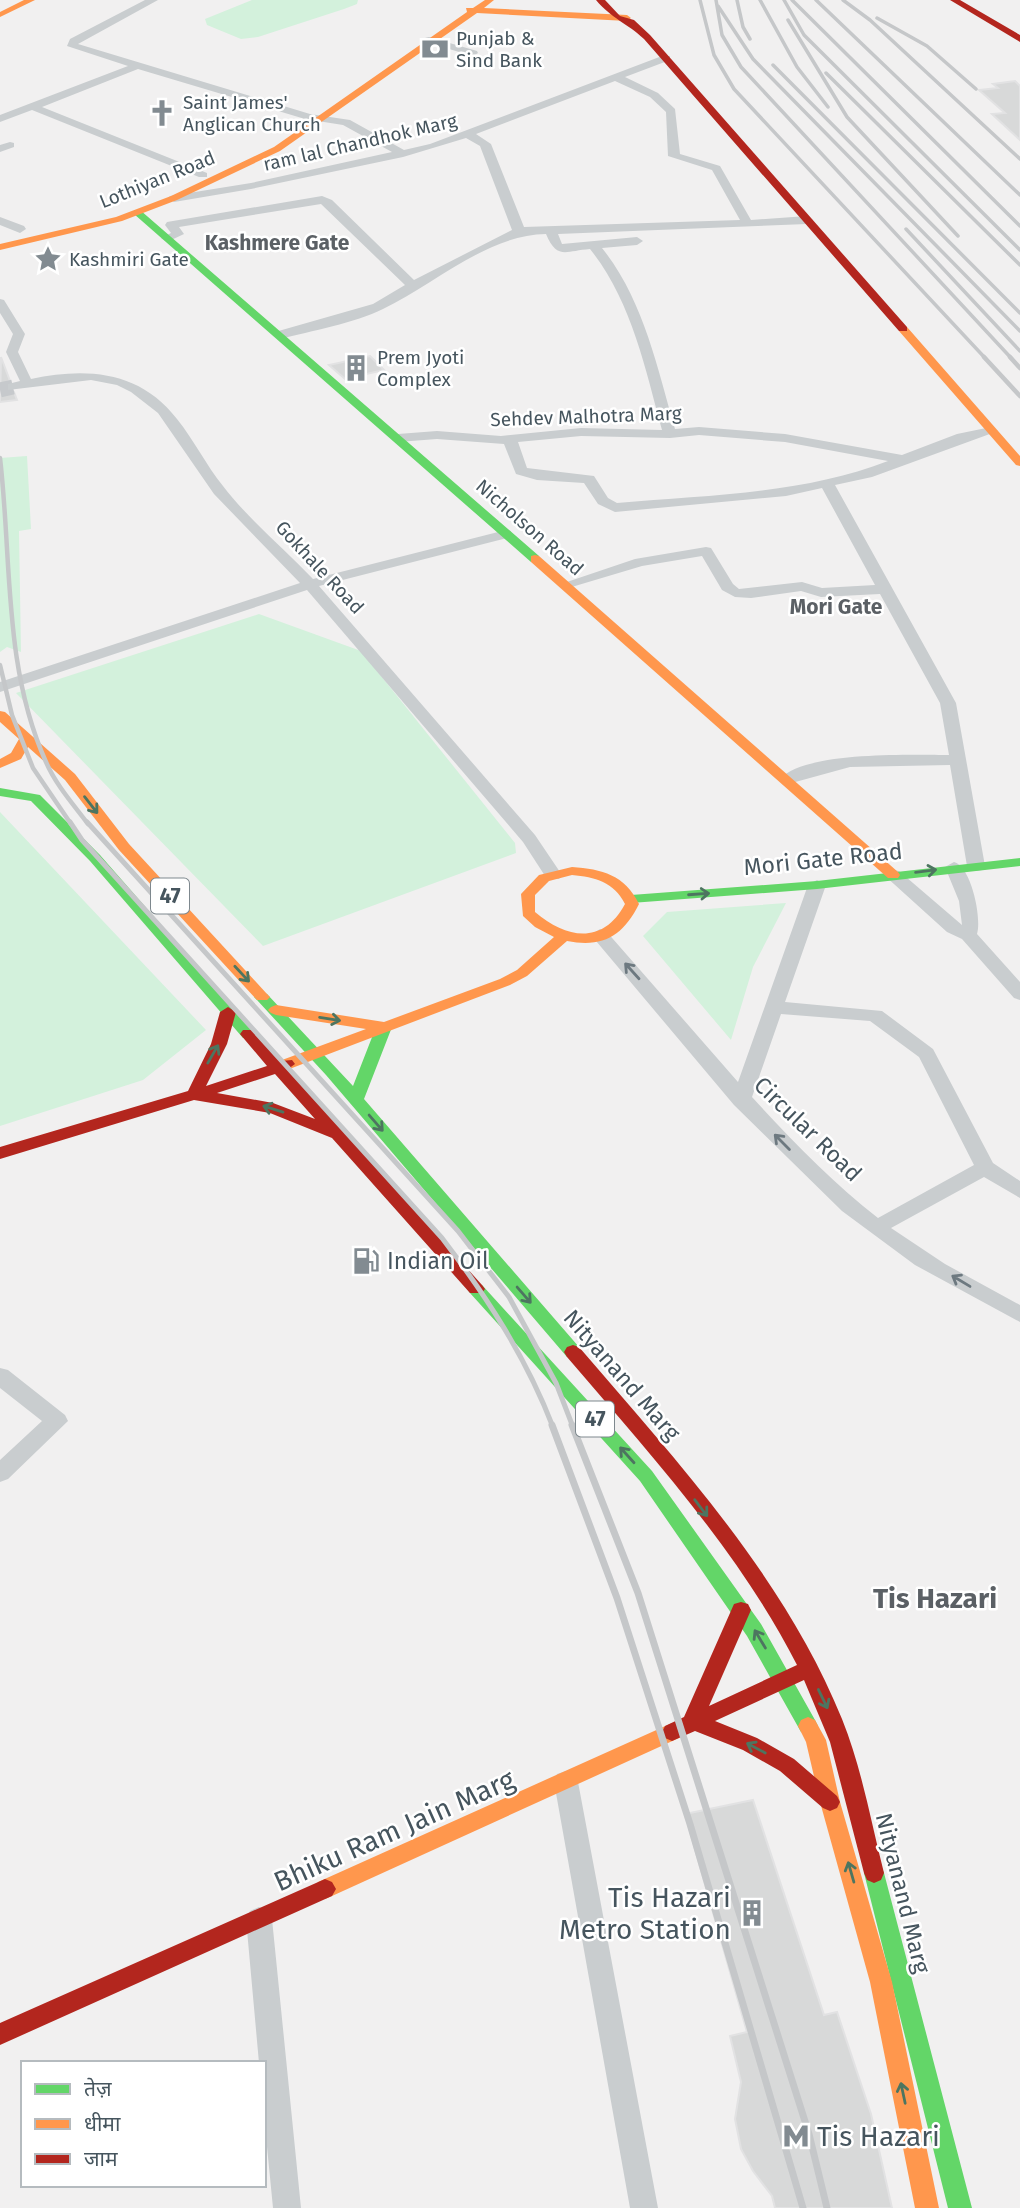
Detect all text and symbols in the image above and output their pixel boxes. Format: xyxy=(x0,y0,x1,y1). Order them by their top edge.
place label: Punjab & Sind Bank xyxy=(456,27,542,72)
bank icon: Punjab & Sind Bank xyxy=(420,34,450,64)
place label: Saint James' Anglican Church xyxy=(183,91,321,136)
church icon: Saint James' Anglican Church xyxy=(147,98,177,128)
street label: ram lal Chandhok Marg xyxy=(261,109,459,176)
street label: Lothiyan Road xyxy=(96,146,218,213)
district label: Kashmere Gate xyxy=(205,230,350,256)
place icon: Kashmiri Gate xyxy=(33,244,63,274)
place label: Kashmiri Gate xyxy=(69,248,189,271)
place label: Prem Jyoti Complex xyxy=(377,346,464,391)
building icon: Prem Jyoti Complex xyxy=(341,353,371,383)
street label: Sehdev Malhotra Marg xyxy=(490,402,682,431)
street label: Nicholson Road xyxy=(471,474,588,580)
street label: Gokhale Road xyxy=(271,516,369,619)
district label: Mori Gate xyxy=(790,594,883,620)
one-way arrow xyxy=(83,795,98,813)
street label: Mori Gate Road xyxy=(742,837,904,881)
one-way arrow xyxy=(914,865,936,878)
road number: 47 xyxy=(151,878,189,914)
one-way arrow xyxy=(688,887,710,900)
one-way arrow xyxy=(624,962,640,980)
one-way arrow xyxy=(234,965,251,982)
one-way arrow xyxy=(318,1012,341,1025)
one-way arrow xyxy=(206,1045,220,1065)
street label: Circular Road xyxy=(748,1071,868,1187)
one-way arrow xyxy=(262,1102,284,1115)
one-way arrow xyxy=(368,1114,384,1132)
one-way arrow xyxy=(773,1133,790,1150)
fuel station icon: Indian Oil xyxy=(351,1246,381,1276)
place label: Indian Oil xyxy=(387,1247,489,1275)
one-way arrow xyxy=(951,1274,971,1288)
one-way arrow xyxy=(516,1286,532,1304)
street label: Nityanand Marg xyxy=(558,1304,686,1446)
road number: 47 xyxy=(576,1402,614,1436)
one-way arrow xyxy=(619,1447,636,1464)
one-way arrow xyxy=(694,1498,708,1517)
district label: Tis Hazari xyxy=(873,1582,997,1615)
one-way arrow xyxy=(753,1630,767,1650)
one-way arrow xyxy=(817,1689,830,1710)
one-way arrow xyxy=(746,1741,767,1754)
street label: Bhiku Ram Jain Marg xyxy=(269,1762,520,1898)
street label: Nityanand Marg xyxy=(870,1810,936,1976)
one-way arrow xyxy=(844,1861,857,1883)
place label: Tis Hazari Metro Station xyxy=(559,1881,731,1946)
building icon: Tis Hazari Metro Station xyxy=(737,1898,767,1928)
legend xyxy=(21,2061,266,2187)
text: तेज़ xyxy=(84,2076,112,2102)
one-way arrow xyxy=(896,2082,910,2105)
text: धीमा xyxy=(84,2111,121,2137)
place label: Tis Hazari xyxy=(817,2120,940,2153)
metro station icon: Tis Hazari xyxy=(781,2121,811,2151)
text: जाम xyxy=(84,2146,118,2172)

